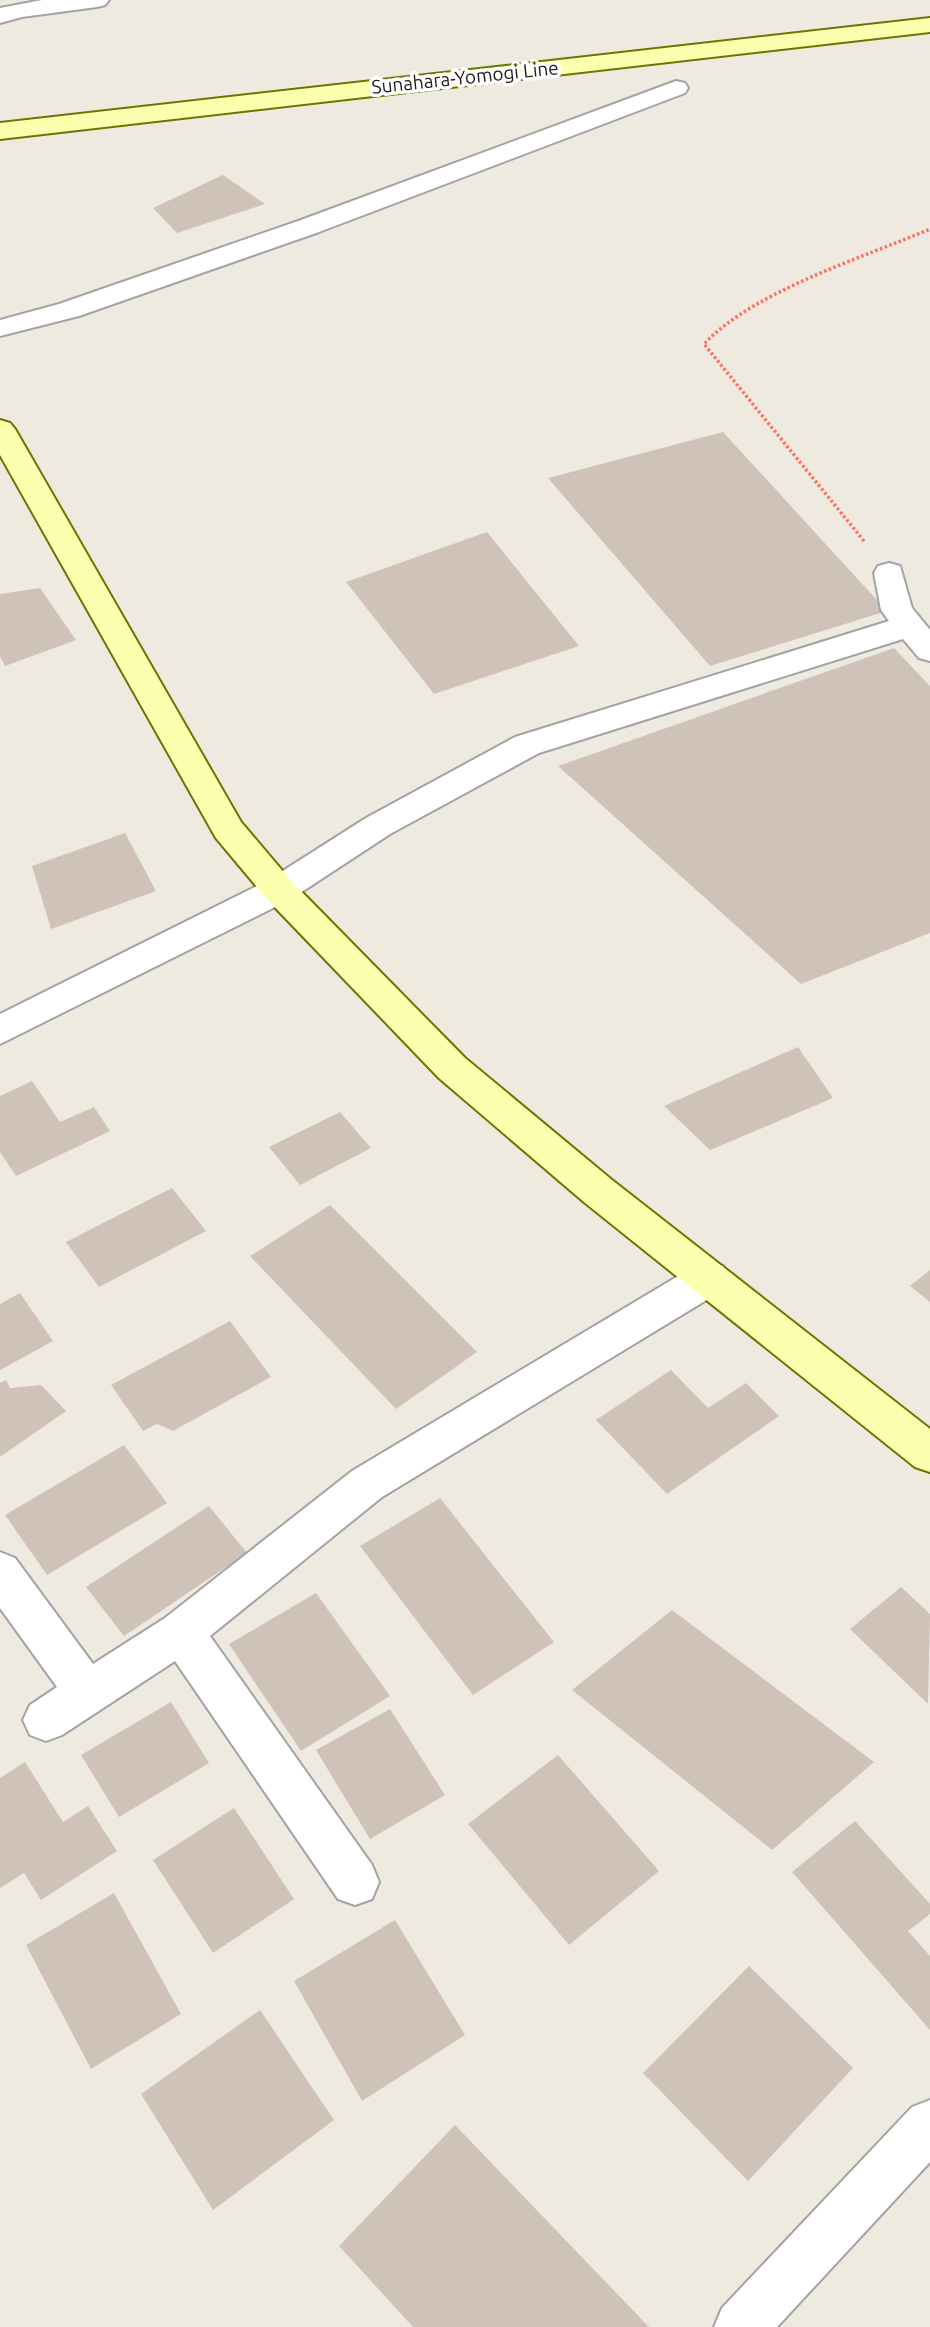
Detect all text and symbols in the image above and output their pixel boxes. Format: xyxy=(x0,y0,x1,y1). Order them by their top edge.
street label: Sunahara-Yomogi Line xyxy=(370,56,560,98)

